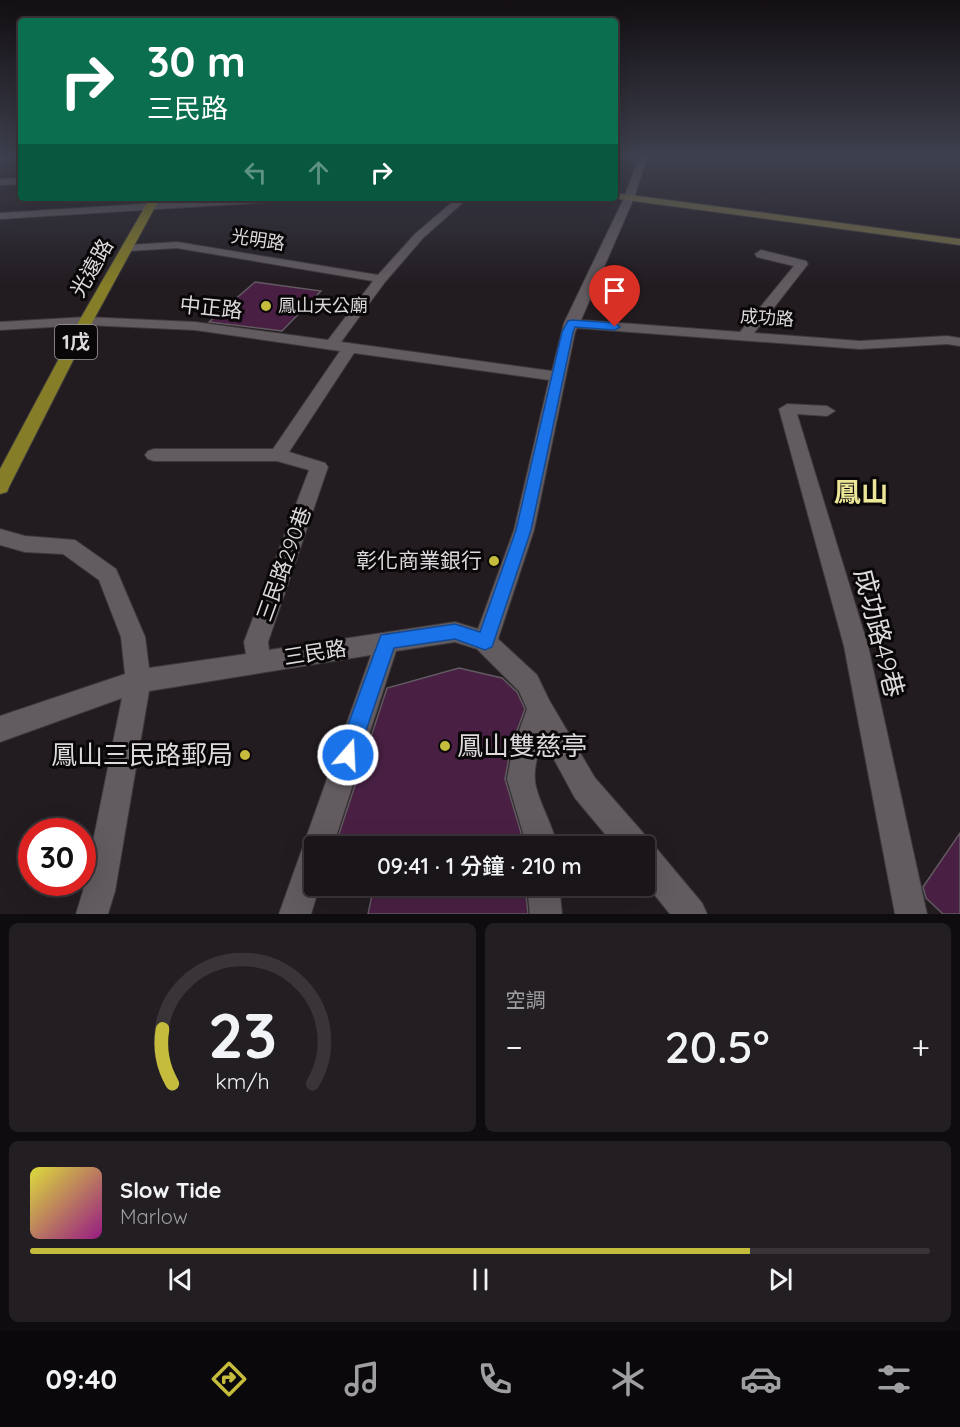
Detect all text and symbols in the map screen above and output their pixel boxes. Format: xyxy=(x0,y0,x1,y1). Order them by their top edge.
text: 30 m xyxy=(147,35,246,88)
icon: right xyxy=(48,42,126,120)
text: 三民路 xyxy=(147,91,228,125)
icon: left xyxy=(239,156,272,189)
icon: ahead xyxy=(302,156,335,189)
icon: right xyxy=(365,156,398,189)
street label: 光明路 xyxy=(230,224,287,255)
street label: 光遠路 xyxy=(64,234,118,301)
pin xyxy=(589,265,640,327)
icon: arrive xyxy=(598,274,631,307)
street label: 中正路 xyxy=(178,291,244,323)
place label: 鳳山天公廟 xyxy=(278,294,368,317)
marker: 鳳山天公廟 xyxy=(259,299,273,313)
street label: 成功路 xyxy=(739,304,795,331)
road number: 1戊 xyxy=(55,325,97,359)
district label: 鳳山 xyxy=(834,475,888,509)
street label: 三民路290巷 xyxy=(250,503,316,624)
place label: 彰化商業銀行 xyxy=(356,547,482,573)
marker: 彰化商業銀行 xyxy=(487,554,501,568)
street label: 成功路49巷 xyxy=(848,565,911,701)
street label: 三民路 xyxy=(282,634,348,670)
position arrow xyxy=(316,723,380,787)
place label: 鳳山雙慈亭 xyxy=(457,729,587,762)
place label: 鳳山三民路郵局 xyxy=(51,738,233,771)
marker: 鳳山雙慈亭 xyxy=(438,739,452,753)
marker: 鳳山三民路郵局 xyxy=(238,748,252,762)
speed limit sign: 30 xyxy=(18,818,96,896)
text: 09:41 · 1 分鐘 · 210 m xyxy=(377,852,582,880)
text: 空調 xyxy=(506,987,546,1012)
text: 23 xyxy=(208,996,277,1074)
text: 20.5° xyxy=(664,1018,770,1074)
text: − xyxy=(506,1026,523,1067)
text: + xyxy=(911,1026,930,1067)
text: km/h xyxy=(215,1069,269,1095)
text: Slow Tide xyxy=(120,1176,221,1204)
text: Marlow xyxy=(120,1204,188,1229)
icon: previous xyxy=(164,1263,197,1296)
icon: pause xyxy=(464,1263,497,1296)
icon: next xyxy=(764,1263,797,1296)
icon: directions xyxy=(208,1358,250,1400)
icon: music xyxy=(341,1358,383,1400)
icon: phone xyxy=(474,1358,516,1400)
icon: climate xyxy=(607,1358,649,1400)
icon: car xyxy=(740,1358,782,1400)
icon: filters xyxy=(873,1358,915,1400)
text: 09:40 xyxy=(45,1362,117,1396)

